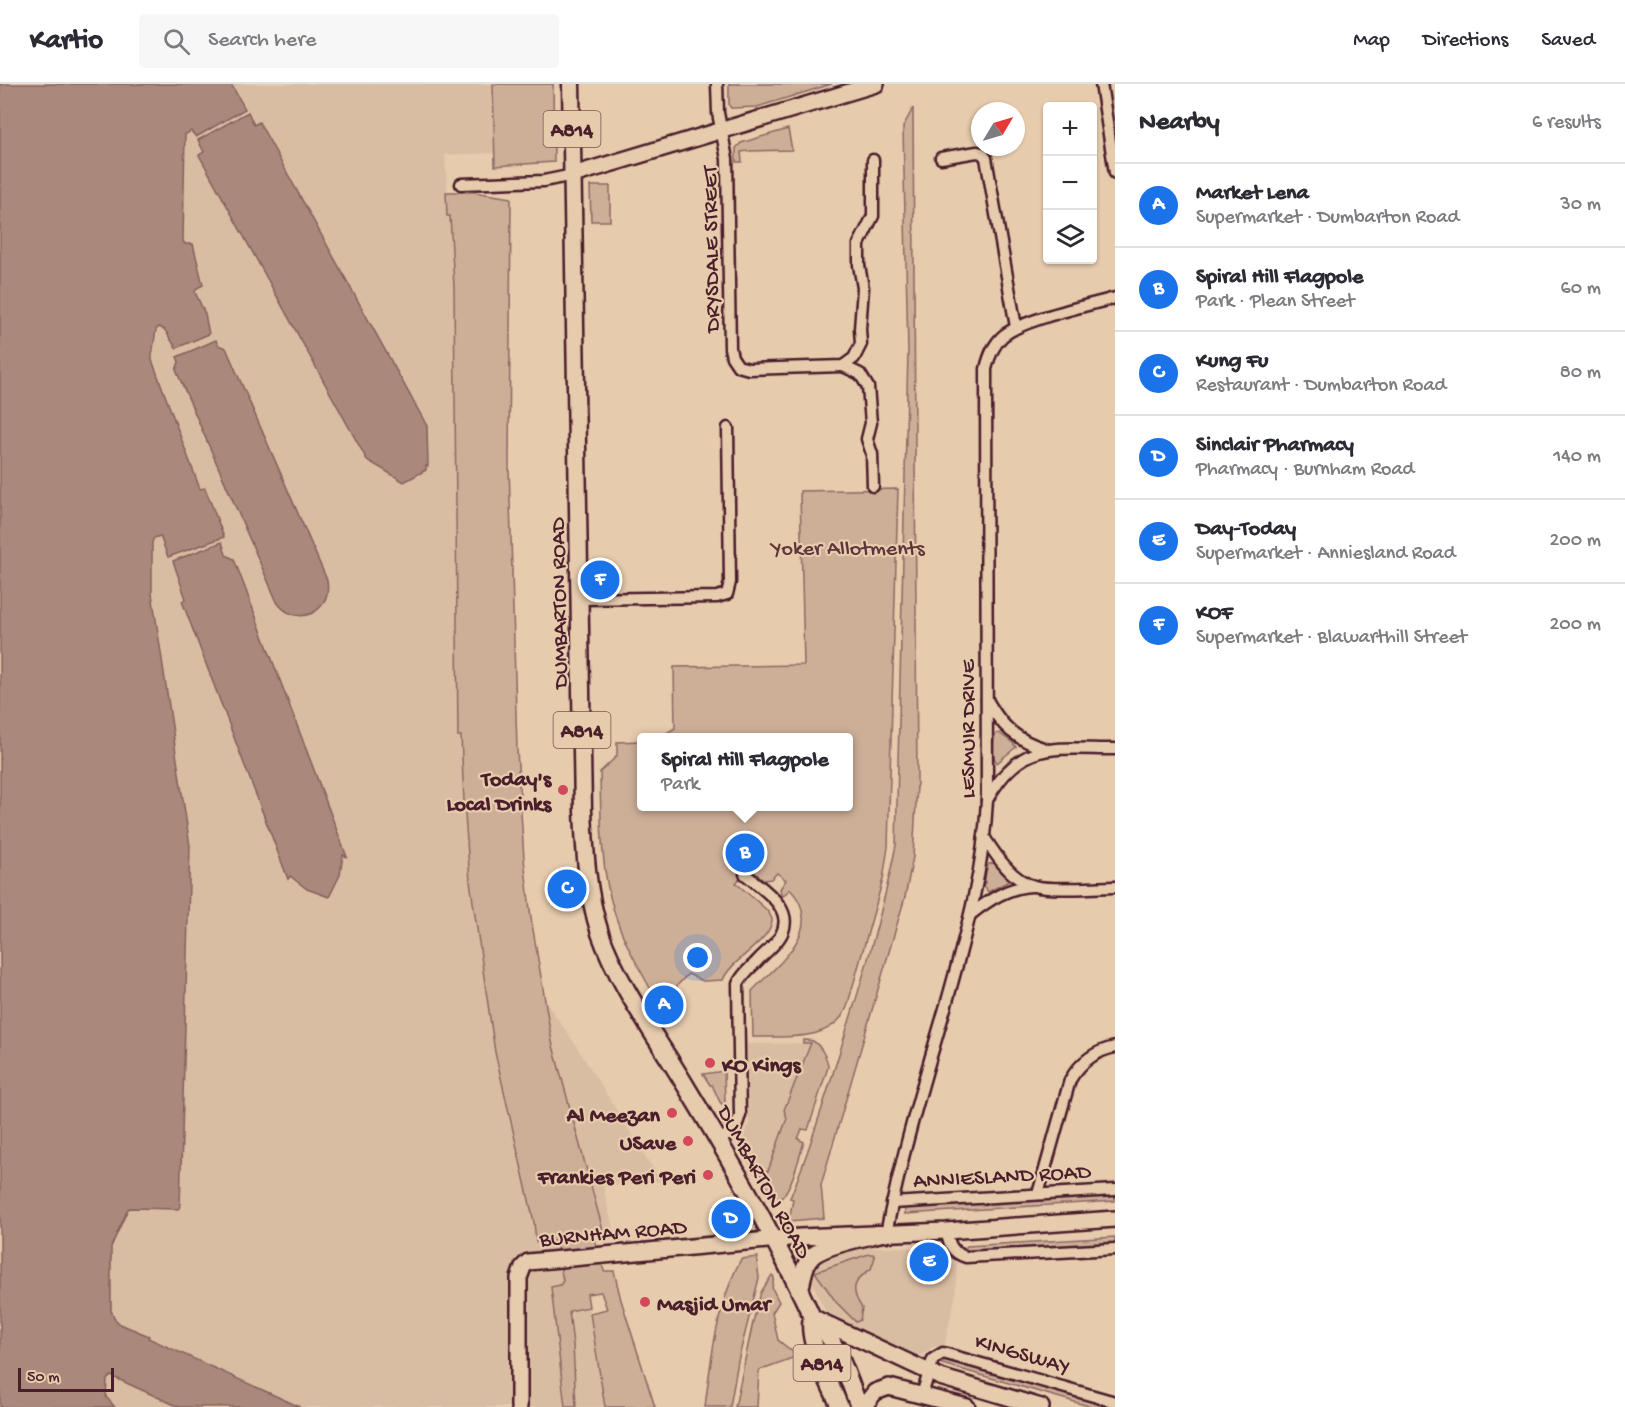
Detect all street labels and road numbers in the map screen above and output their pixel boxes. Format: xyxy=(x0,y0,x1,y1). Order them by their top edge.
road number: A814 xyxy=(544,111,600,147)
street label: DRYSDALE STREET xyxy=(699,164,727,334)
street label: DUMBARTON ROAD xyxy=(546,516,576,691)
street label: LESMUIR DRIVE xyxy=(957,658,983,799)
road number: A814 xyxy=(554,712,610,748)
street label: DUMBARTON ROAD xyxy=(713,1100,819,1262)
street label: ANNIESLAND ROAD xyxy=(913,1160,1092,1196)
street label: BURNHAM ROAD xyxy=(538,1216,689,1254)
street label: KINGSWAY xyxy=(971,1330,1072,1382)
road number: A814 xyxy=(794,1345,850,1381)

